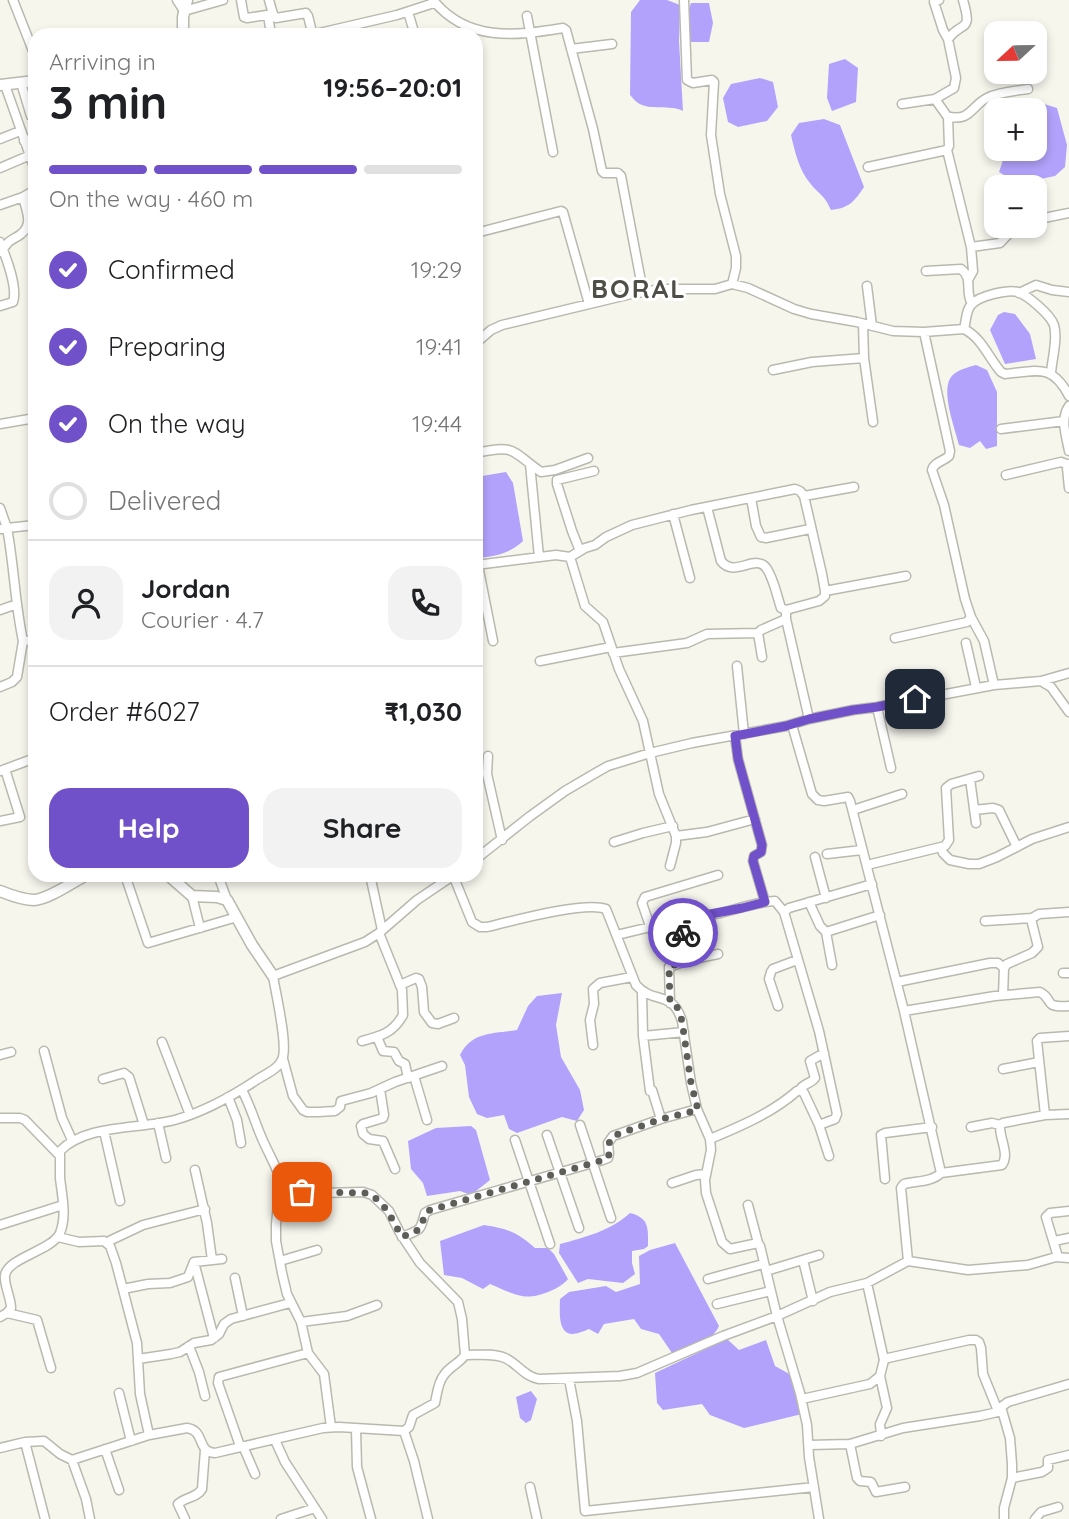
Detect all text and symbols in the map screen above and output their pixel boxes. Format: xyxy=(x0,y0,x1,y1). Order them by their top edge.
north arrow xyxy=(984,21,1046,84)
map controls xyxy=(984,21,1047,238)
text: Arriving in xyxy=(49,47,156,76)
text: 19:56–20:01 xyxy=(323,71,462,104)
text: 3 min xyxy=(49,73,167,131)
button: + xyxy=(984,98,1047,161)
button: − xyxy=(984,175,1047,238)
text: On the way · 460 m xyxy=(49,184,253,213)
icon: check xyxy=(49,251,87,289)
text: Confirmed xyxy=(108,253,235,286)
text: 19:29 xyxy=(411,255,462,284)
district label: BORAL xyxy=(591,272,687,305)
icon: check xyxy=(49,328,87,366)
text: Preparing xyxy=(108,330,226,363)
text: 19:41 xyxy=(416,332,462,361)
icon: check xyxy=(49,405,87,443)
text: On the way xyxy=(108,407,246,440)
text: 19:44 xyxy=(412,409,462,438)
text: Delivered xyxy=(108,484,221,517)
button: person xyxy=(49,566,123,640)
button: phone xyxy=(388,566,462,640)
text: Jordan xyxy=(141,572,230,605)
text: Courier · 4.7 xyxy=(141,605,264,634)
pin xyxy=(885,669,945,729)
icon: home xyxy=(896,680,934,718)
text: Order #6027 xyxy=(49,695,200,728)
text: ₹1,030 xyxy=(384,695,462,728)
button: Help xyxy=(49,788,249,868)
button: Share xyxy=(263,788,462,868)
courier xyxy=(648,898,718,968)
icon: bike xyxy=(664,914,702,952)
pin xyxy=(272,1162,332,1222)
icon: bag xyxy=(283,1173,321,1211)

